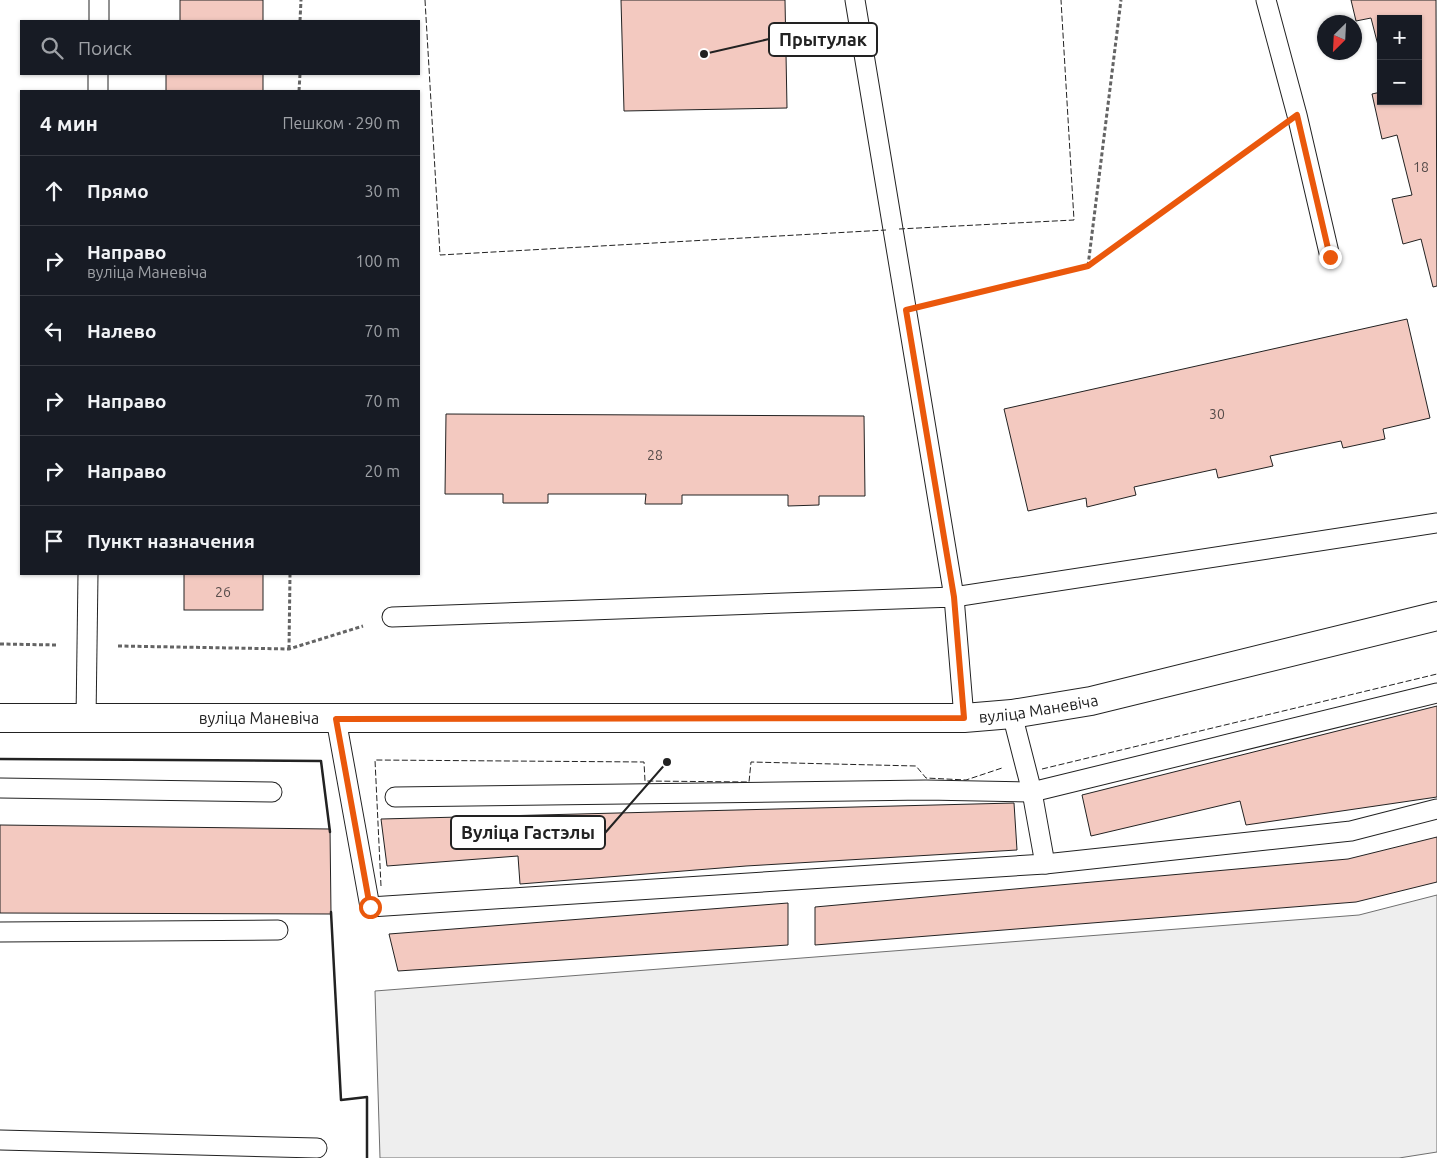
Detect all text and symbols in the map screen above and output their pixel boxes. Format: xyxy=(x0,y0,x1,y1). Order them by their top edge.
north arrow xyxy=(1317,15,1362,60)
map controls xyxy=(1377,15,1422,105)
button: + xyxy=(1377,15,1422,60)
search box xyxy=(20,20,420,75)
callout: Прытулак xyxy=(769,23,877,56)
text: Прытулак xyxy=(779,29,868,49)
icon: search xyxy=(38,34,66,62)
text: Поиск xyxy=(78,37,132,59)
button: − xyxy=(1377,60,1422,105)
text: 4 мин xyxy=(40,111,98,135)
text: Пешком · 290 m xyxy=(282,114,400,132)
house number: 18 xyxy=(1413,159,1429,175)
icon: ahead xyxy=(40,177,68,205)
text: Прямо xyxy=(87,180,149,202)
text: 30 m xyxy=(364,182,400,200)
text: Направо xyxy=(87,241,167,263)
route end xyxy=(1319,246,1342,269)
icon: right xyxy=(40,247,68,275)
text: 100 m xyxy=(355,252,400,270)
text: вуліца Маневіча xyxy=(87,263,207,281)
icon: left xyxy=(40,317,68,345)
text: Налево xyxy=(87,320,156,342)
text: 70 m xyxy=(364,322,400,340)
icon: right xyxy=(40,387,68,415)
text: Направо xyxy=(87,390,167,412)
text: 70 m xyxy=(364,392,400,410)
house number: 30 xyxy=(1209,406,1225,422)
house number: 28 xyxy=(647,447,663,463)
icon: right xyxy=(40,457,68,485)
text: Направо xyxy=(87,460,167,482)
text: 20 m xyxy=(364,462,400,480)
icon: arrive xyxy=(40,527,68,555)
text: Пункт назначения xyxy=(87,530,255,552)
house number: 26 xyxy=(215,584,231,600)
street label: вуліца Маневіча xyxy=(978,691,1100,726)
street label: вуліца Маневіча xyxy=(199,709,319,727)
callout: Вуліца Гастэлы xyxy=(451,816,605,849)
text: Вуліца Гастэлы xyxy=(461,822,595,842)
route start xyxy=(359,896,382,919)

